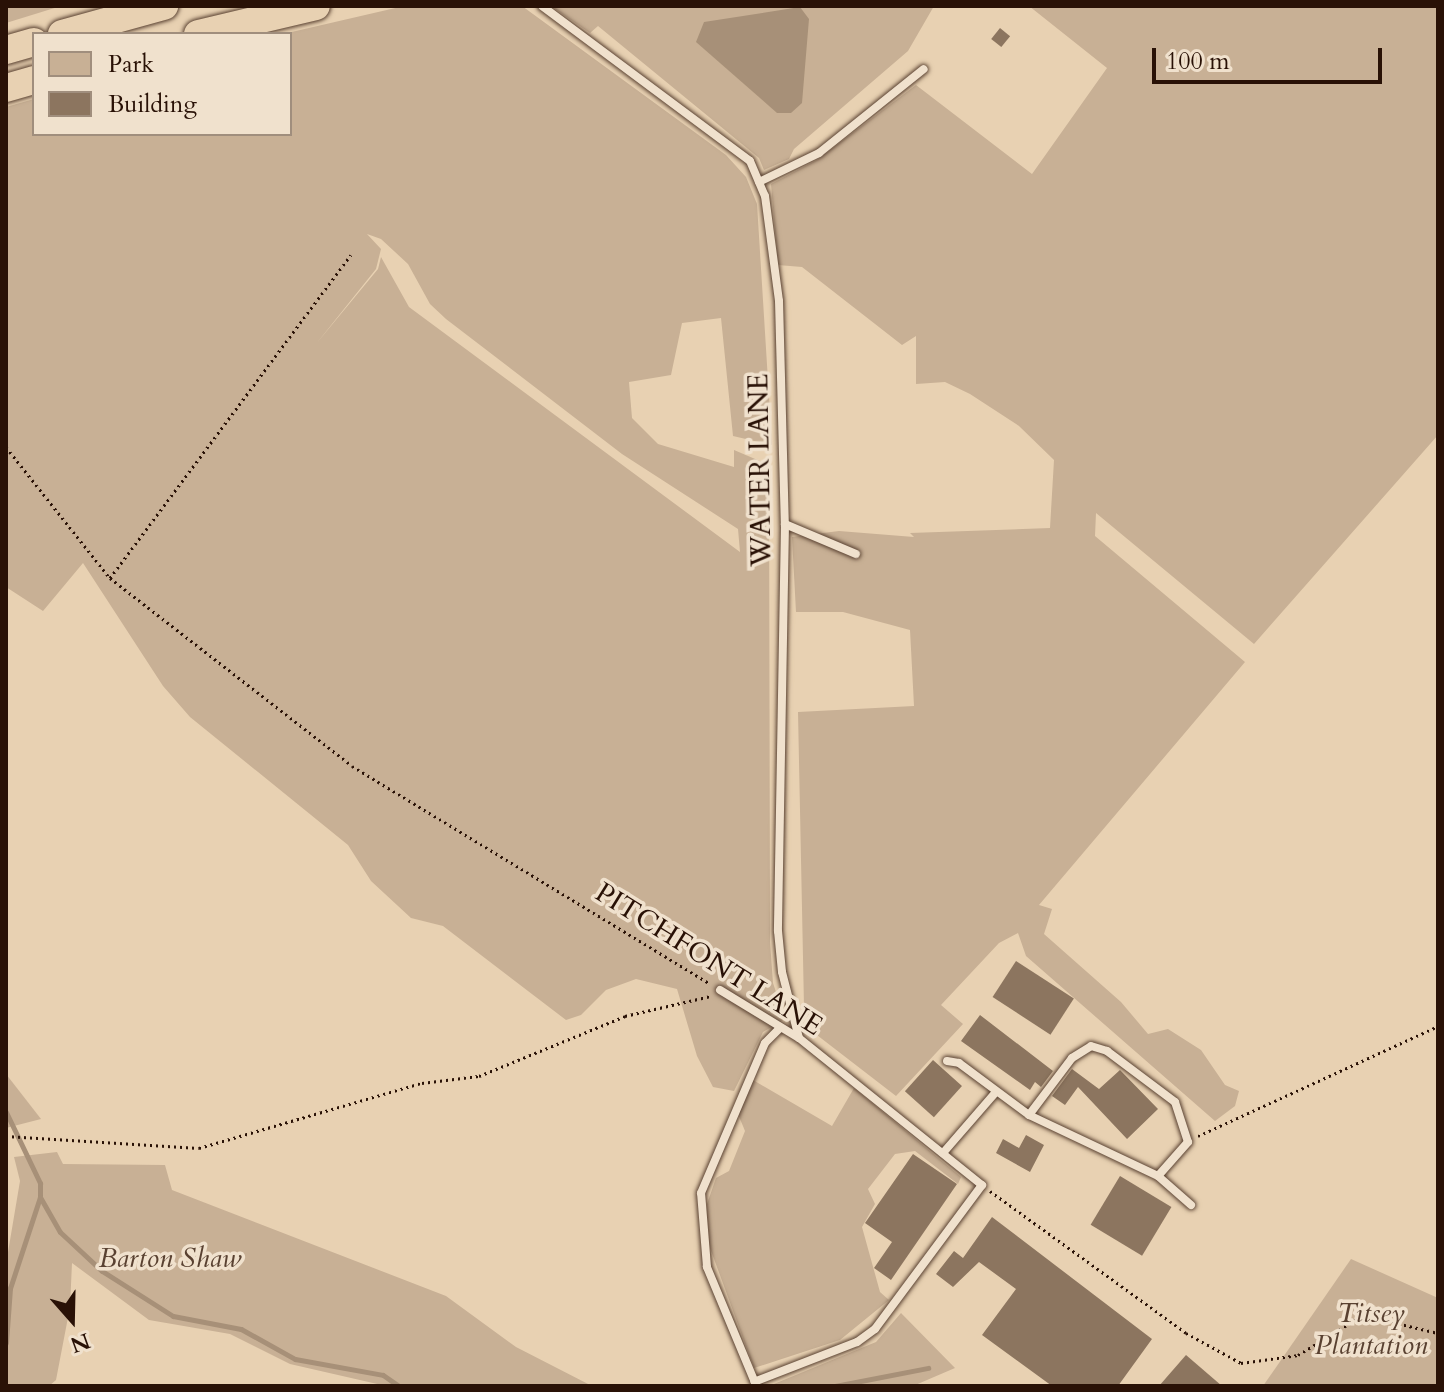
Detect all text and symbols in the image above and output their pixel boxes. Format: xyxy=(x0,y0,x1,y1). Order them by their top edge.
legend xyxy=(32,32,292,136)
scale bar xyxy=(1156,32,1386,82)
text: 100 m xyxy=(1166,45,1230,78)
text: Park xyxy=(108,48,154,81)
text: Building xyxy=(108,88,197,121)
street label: WATER LANE xyxy=(742,373,778,567)
street label: PITCHFONT LANE xyxy=(589,875,829,1043)
park label: Barton Shaw xyxy=(99,1241,241,1275)
north arrow xyxy=(32,1280,112,1360)
park label: Titsey Plantation xyxy=(1314,1296,1428,1362)
text: N xyxy=(66,1325,94,1360)

